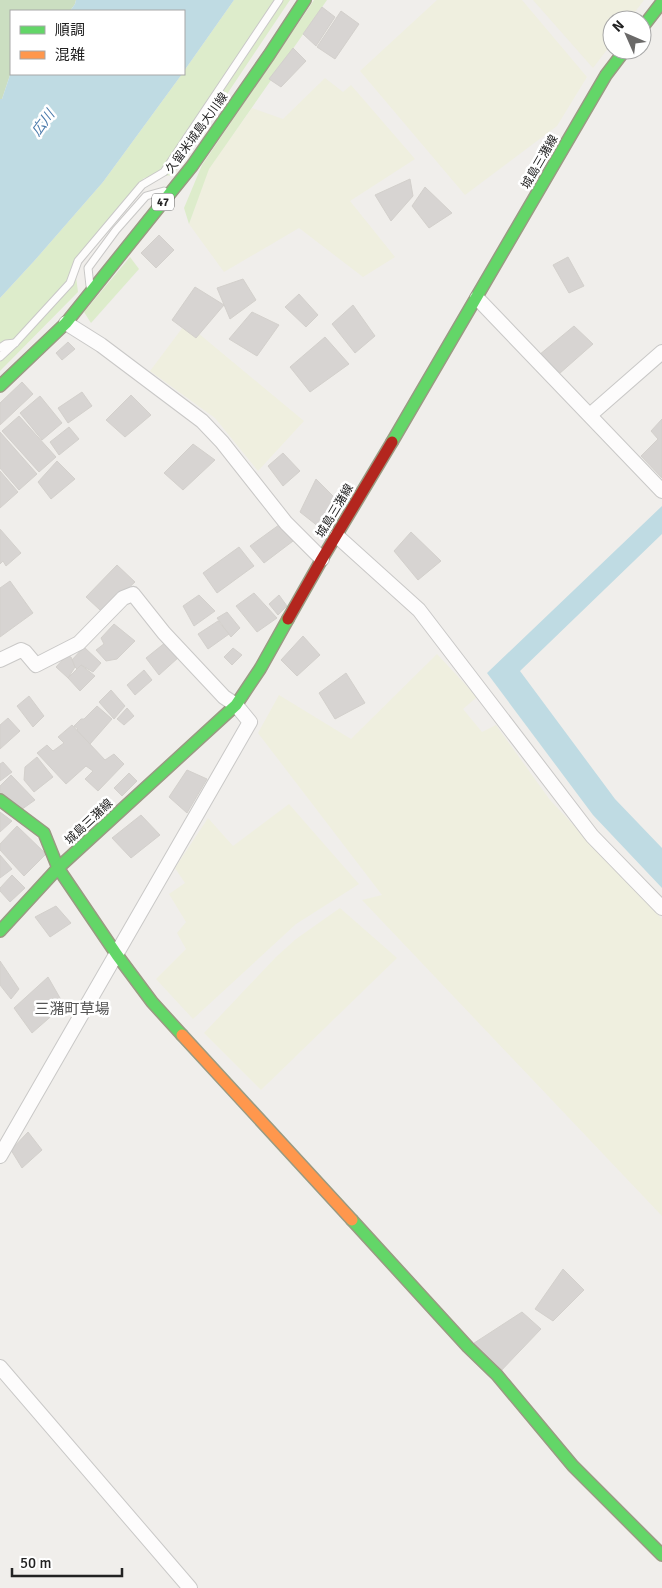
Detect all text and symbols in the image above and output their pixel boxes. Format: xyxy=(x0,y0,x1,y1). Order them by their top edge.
legend xyxy=(10,10,185,75)
north arrow xyxy=(602,10,652,60)
text: N xyxy=(609,17,628,36)
text: 順調 xyxy=(55,21,85,39)
text: 混雑 xyxy=(55,46,85,64)
street label: 久留米城島大川線 xyxy=(163,90,231,176)
water label: 広川 xyxy=(28,105,59,139)
street label: 城島三潴線 xyxy=(519,132,561,192)
road number: 47 xyxy=(152,193,174,210)
street label: 城島三潴線 xyxy=(313,481,357,541)
street label: 城島三潴線 xyxy=(62,796,116,848)
district label: 三潴町草場 xyxy=(34,1000,110,1018)
scale bar xyxy=(12,1546,122,1578)
text: 50 m xyxy=(20,1554,51,1572)

